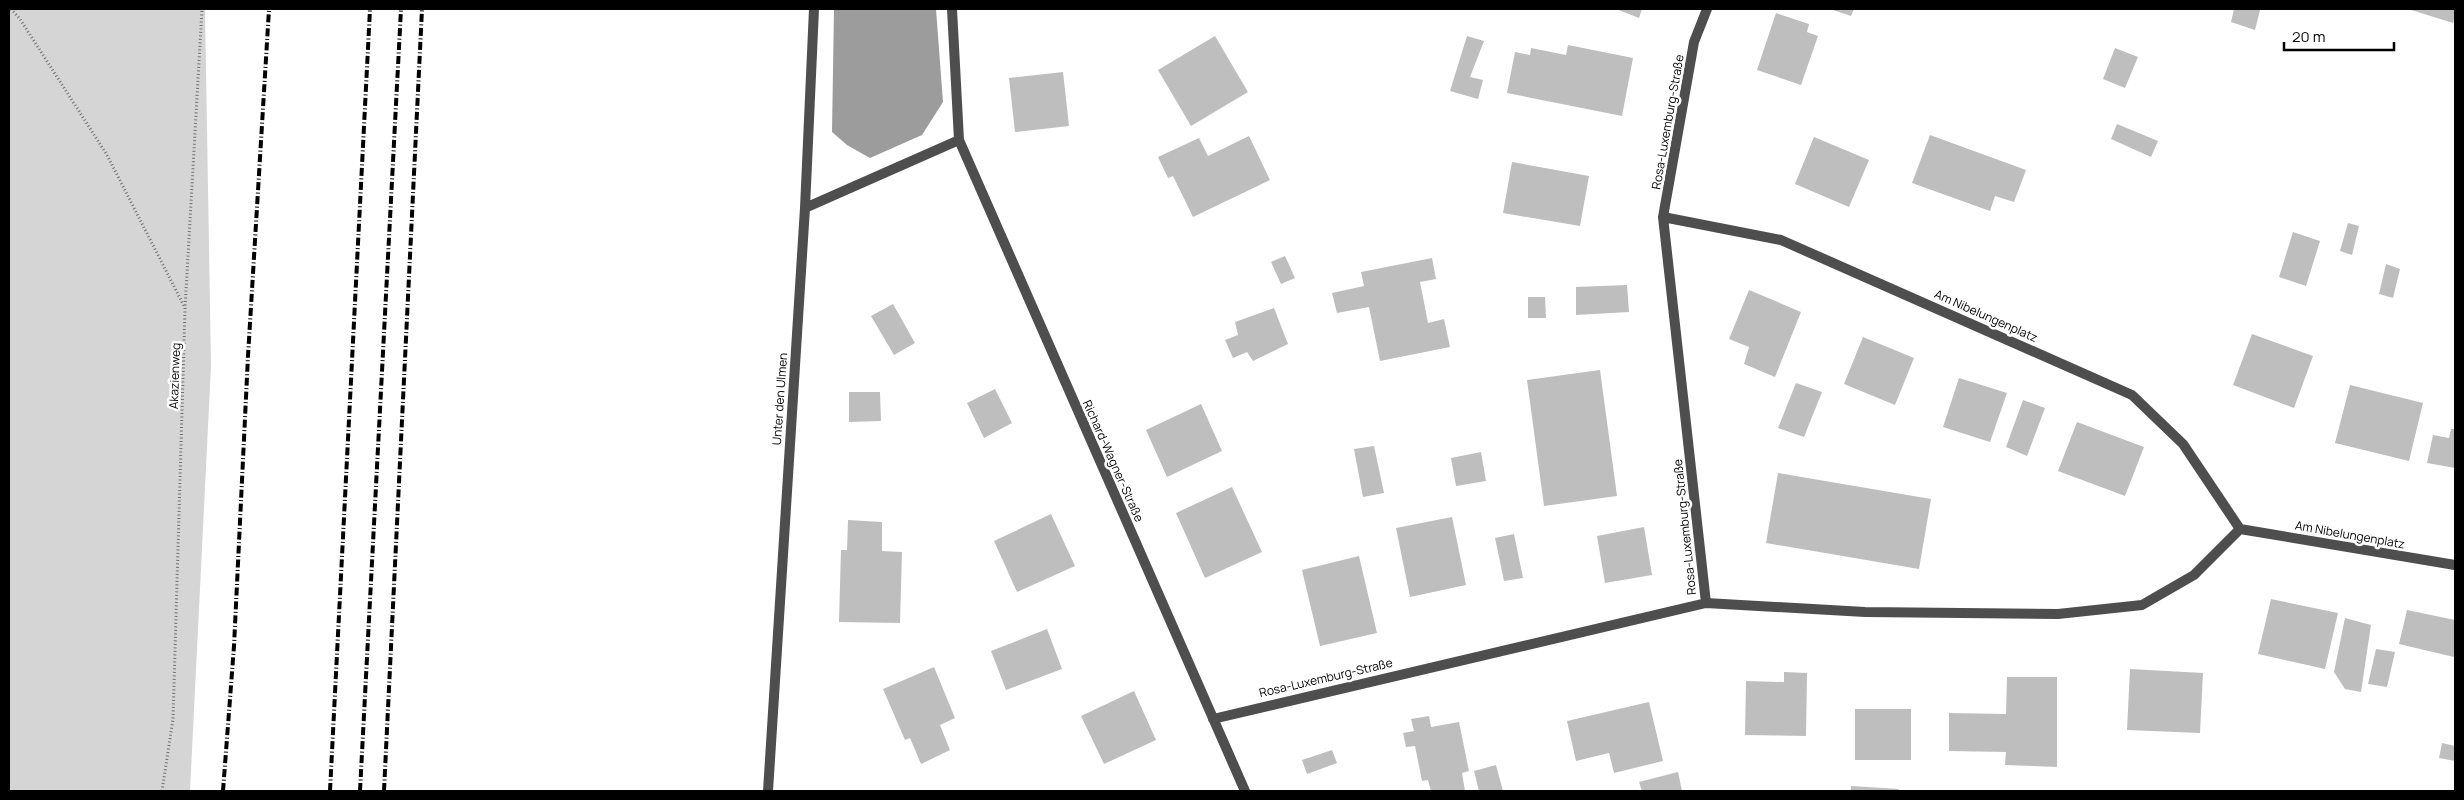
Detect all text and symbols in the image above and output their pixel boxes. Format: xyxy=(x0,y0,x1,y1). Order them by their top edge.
scale bar xyxy=(2284,20,2394,52)
text: 20 m xyxy=(2292,26,2325,47)
street label: Rosa-Luxemburg-Straße xyxy=(1647,53,1688,191)
street label: Am Nibelungenplatz xyxy=(1932,285,2040,346)
street label: Akazienweg xyxy=(165,342,184,409)
street label: Unter den Ulmen xyxy=(768,352,791,446)
street label: Richard-Wagner-Straße xyxy=(1079,397,1148,524)
street label: Rosa-Luxemburg-Straße xyxy=(1669,458,1700,596)
street label: Am Nibelungenplatz xyxy=(2294,516,2406,553)
street label: Rosa-Luxemburg-Straße xyxy=(1257,654,1394,701)

